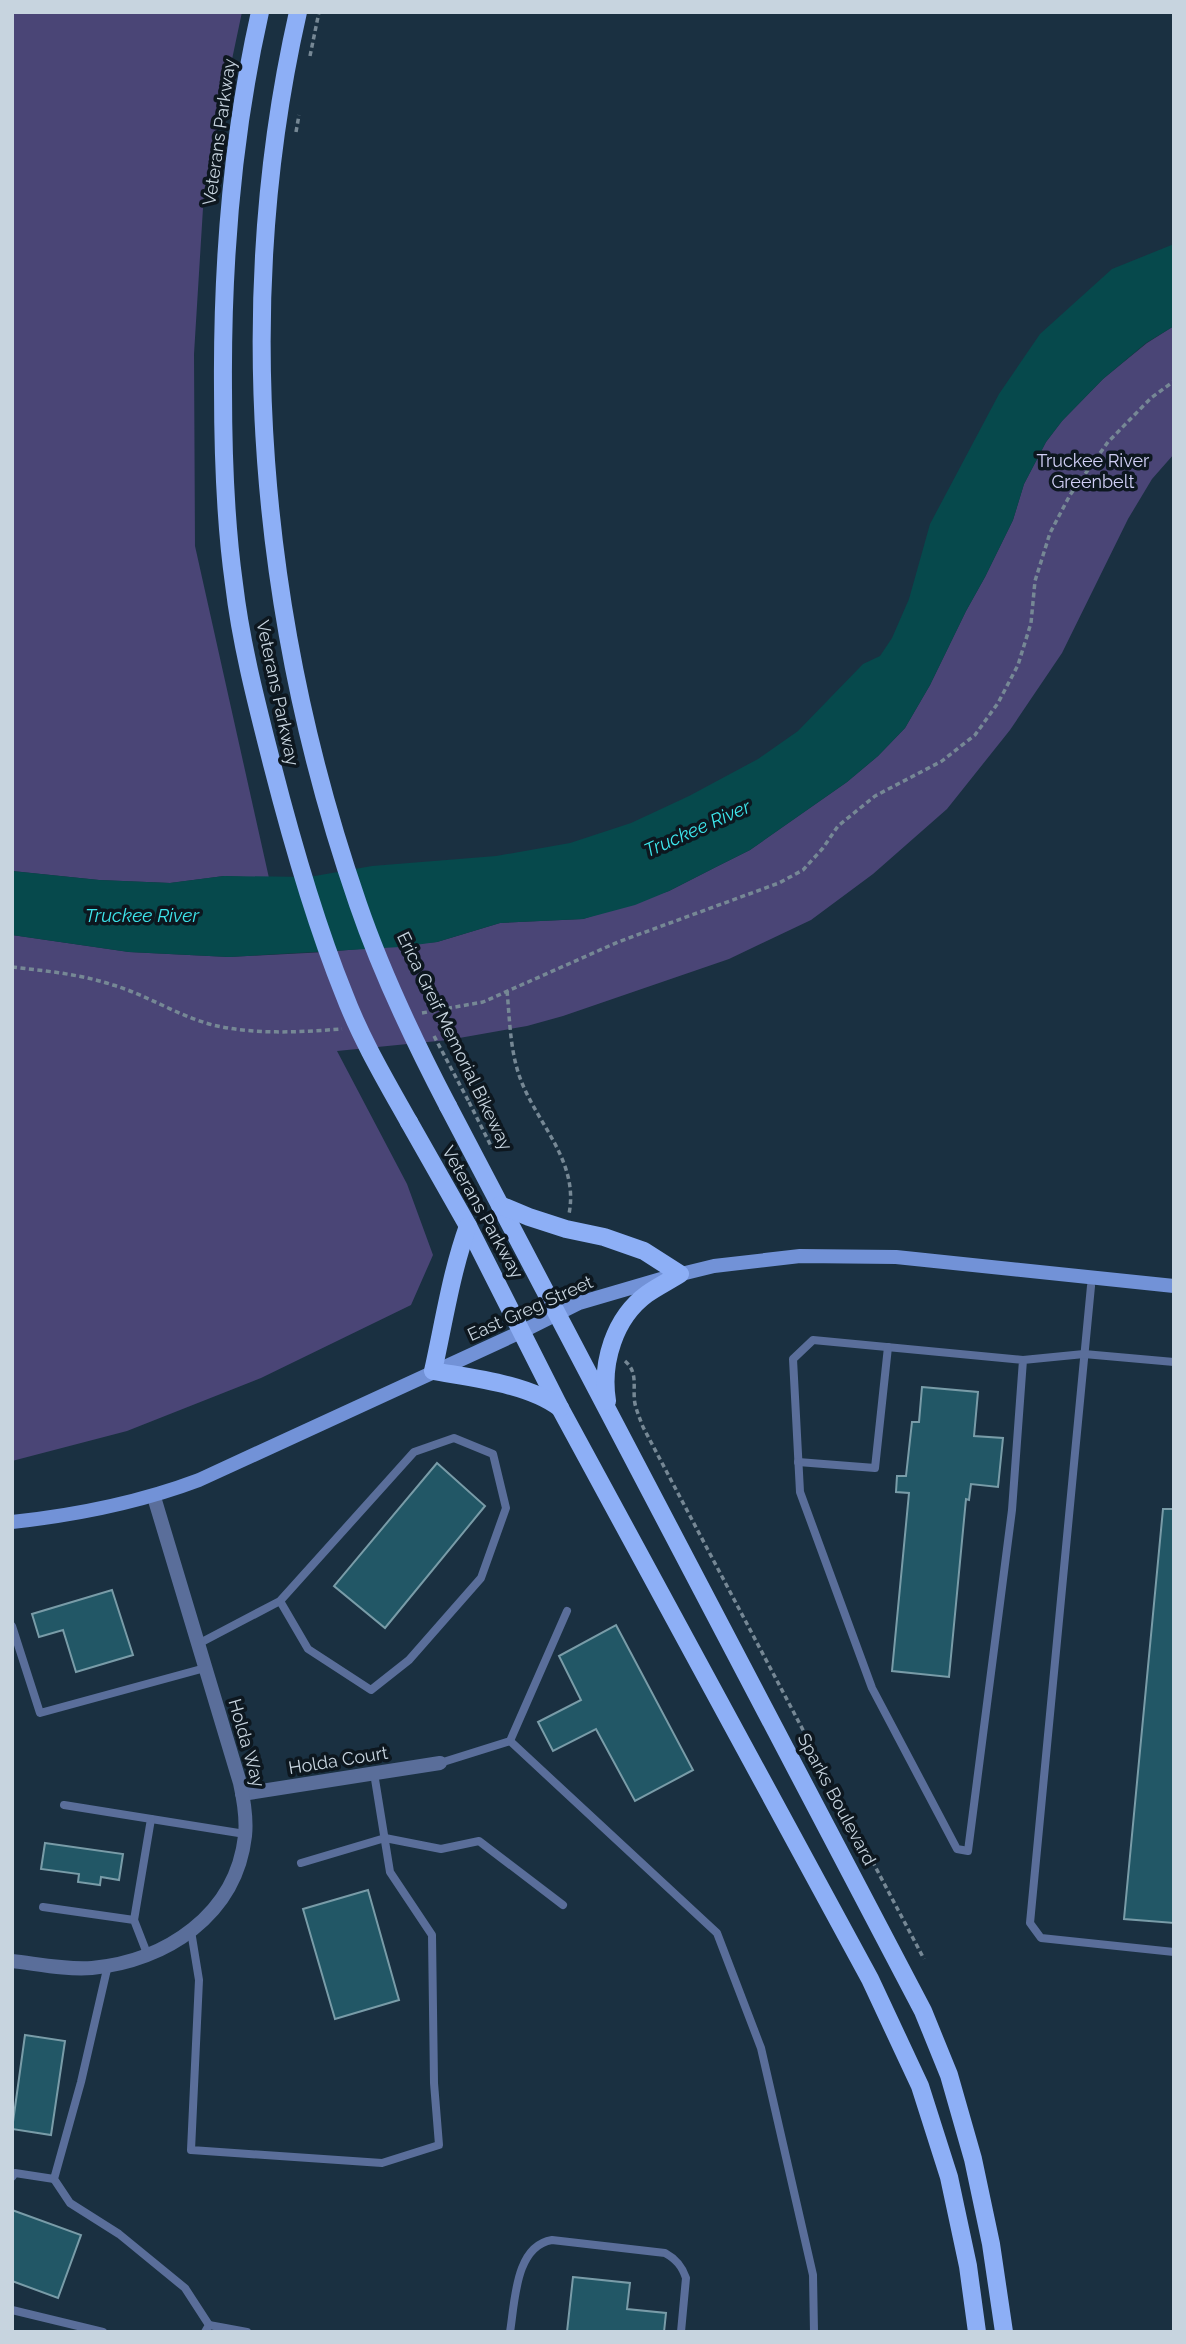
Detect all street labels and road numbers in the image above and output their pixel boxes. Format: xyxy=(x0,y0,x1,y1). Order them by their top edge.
street label: Veterans Parkway xyxy=(198,57,240,207)
street label: Veterans Parkway xyxy=(252,618,304,768)
street label: Erica Greif Memorial Bikeway xyxy=(393,928,517,1154)
street label: Veterans Parkway xyxy=(438,1142,528,1282)
street label: East Greg Street xyxy=(464,1271,596,1345)
street label: Holda Way xyxy=(224,1696,270,1790)
street label: Sparks Boulevard xyxy=(793,1730,881,1868)
street label: Holda Court xyxy=(287,1742,389,1778)

